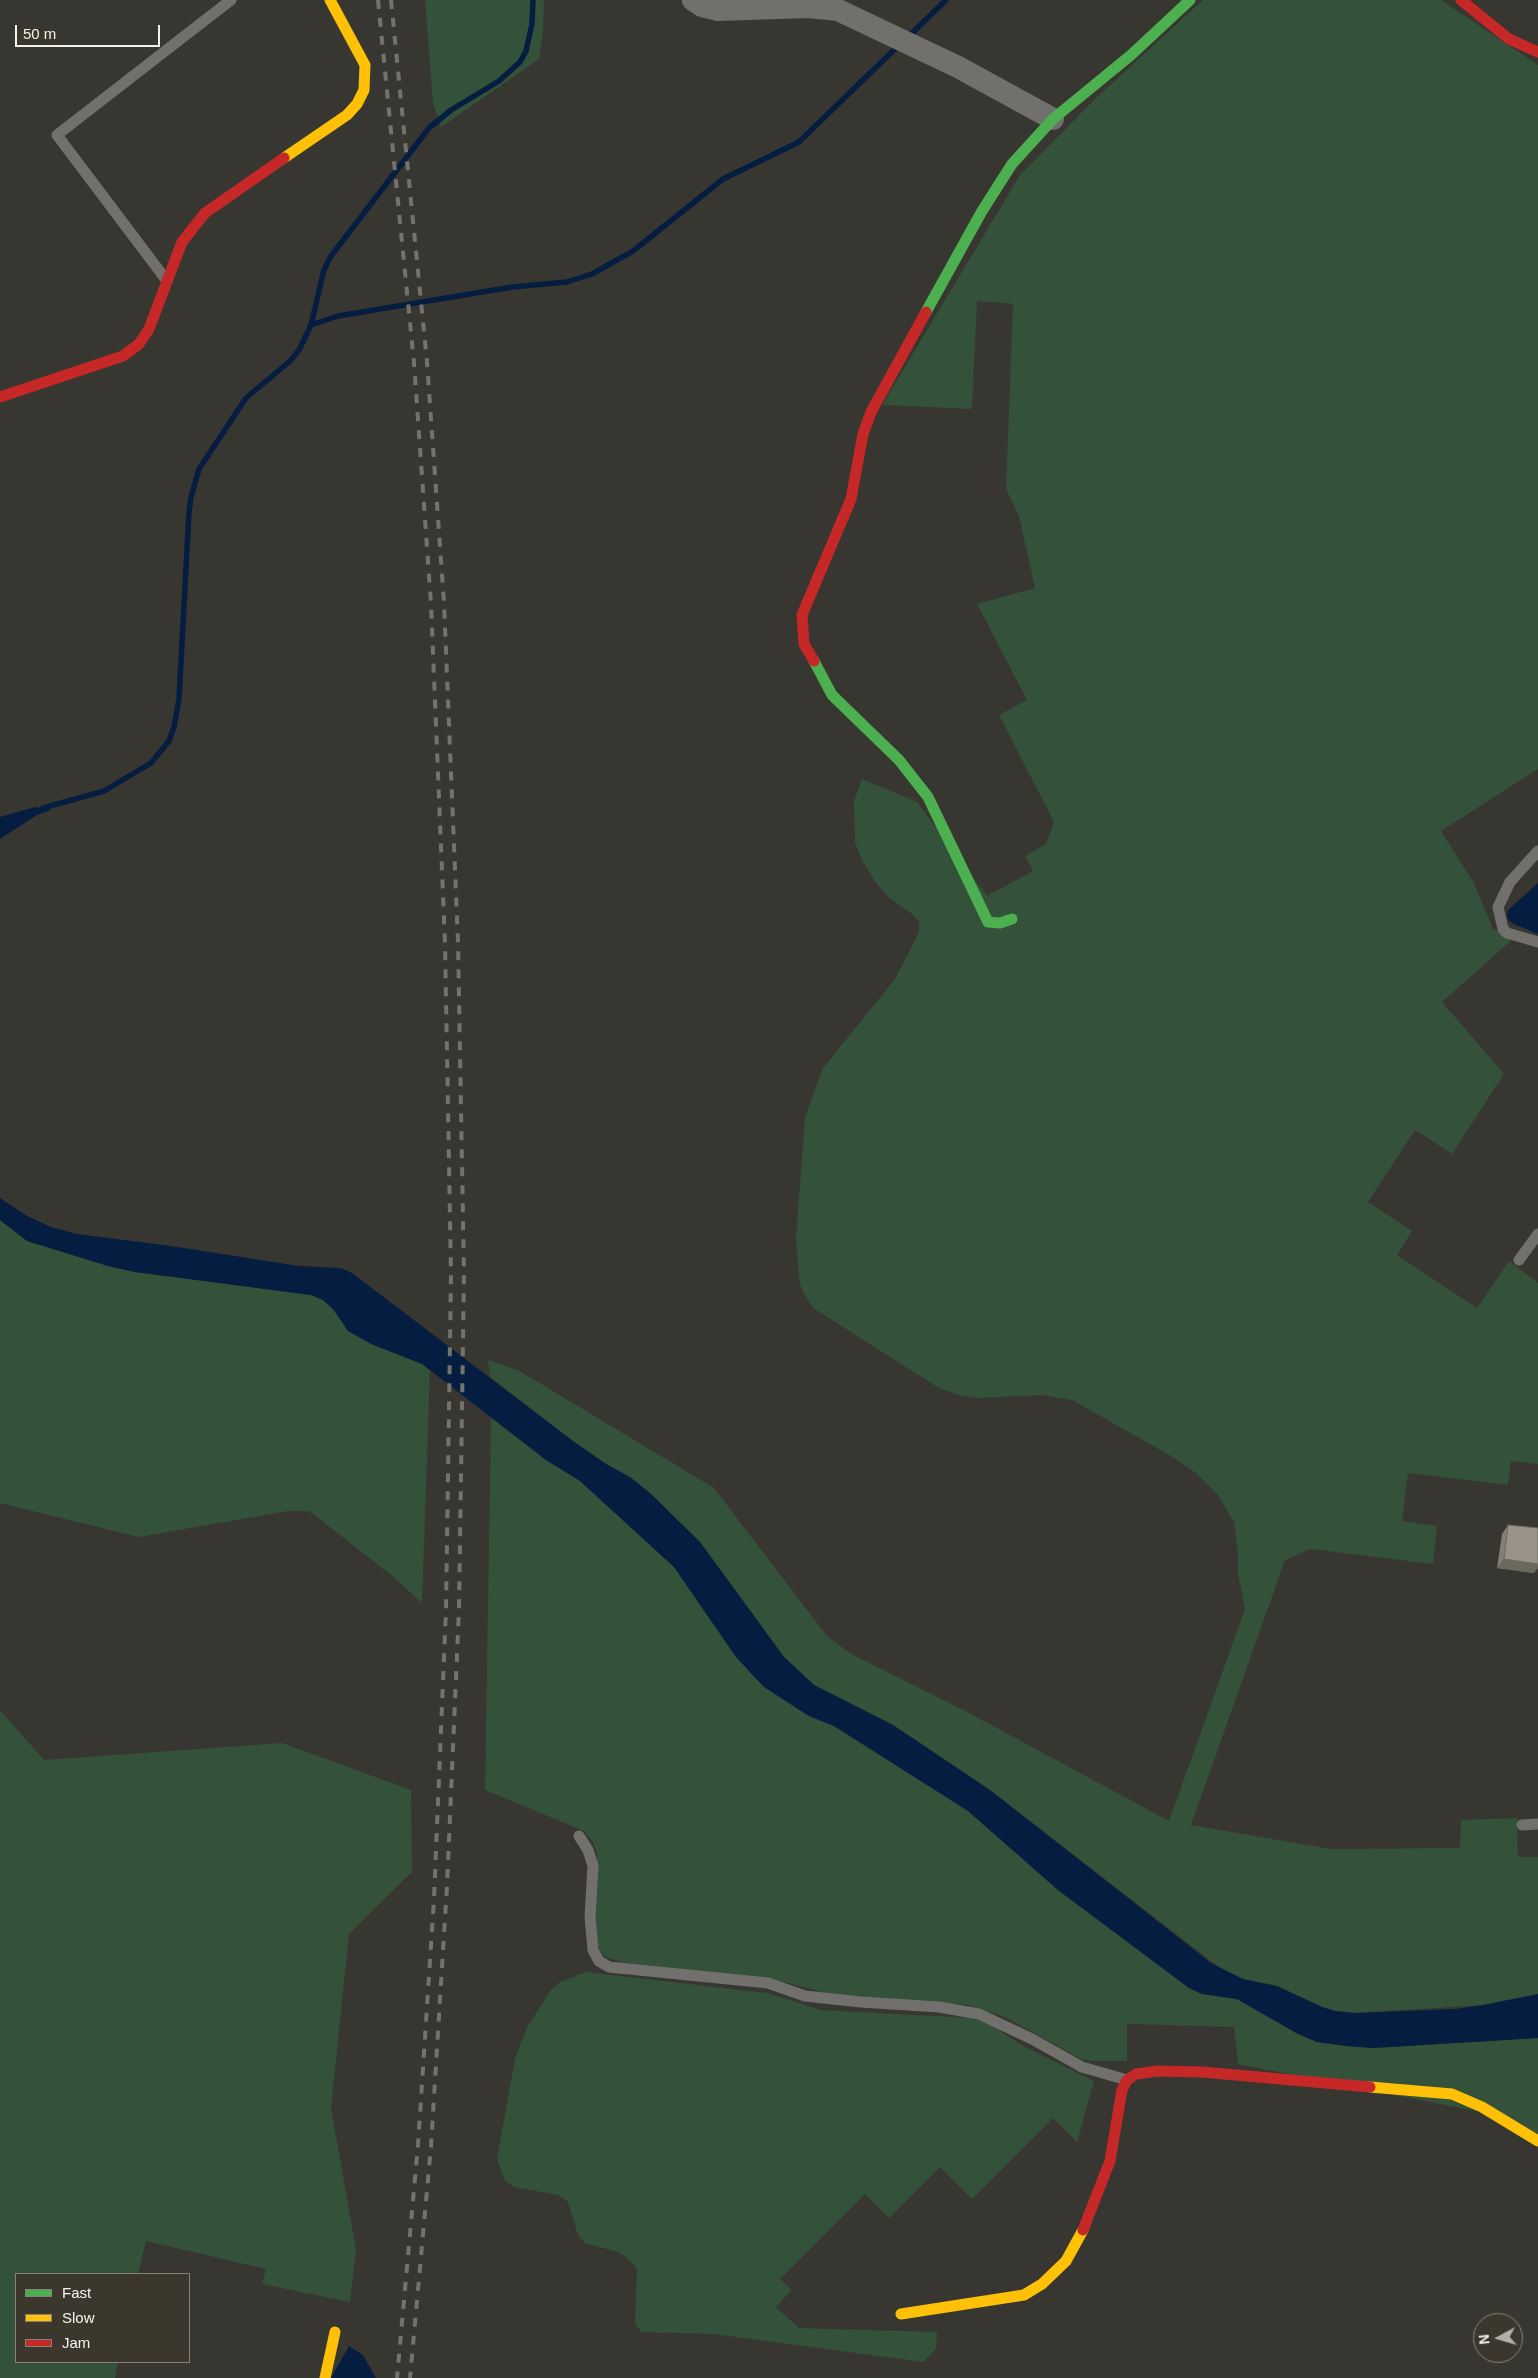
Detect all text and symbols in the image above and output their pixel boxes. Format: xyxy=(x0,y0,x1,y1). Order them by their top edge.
scale bar xyxy=(18,15,162,47)
text: 50 m xyxy=(23,25,56,42)
legend xyxy=(15,2273,190,2363)
text: Fast xyxy=(62,2284,91,2301)
text: Slow xyxy=(62,2309,95,2326)
north arrow xyxy=(1473,2313,1523,2363)
text: Jam xyxy=(62,2334,90,2351)
text: N xyxy=(1476,2334,1493,2345)

